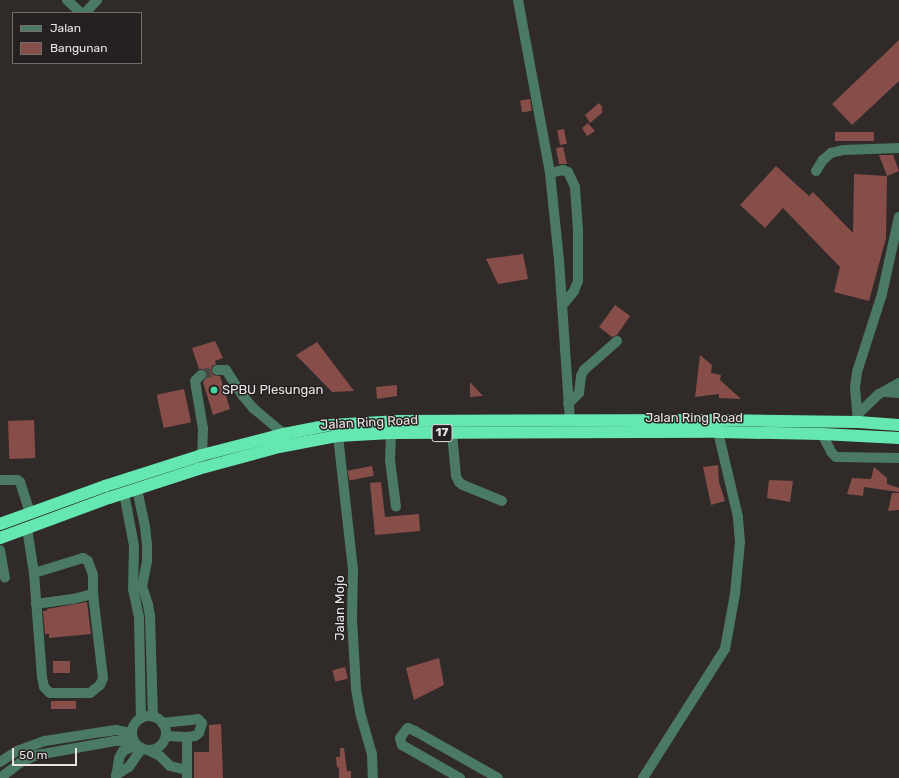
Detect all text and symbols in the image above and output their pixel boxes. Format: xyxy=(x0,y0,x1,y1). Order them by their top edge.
legend xyxy=(12,12,142,64)
text: Jalan xyxy=(50,21,81,35)
text: Bangunan xyxy=(50,41,107,55)
place label: SPBU Plesungan xyxy=(222,382,323,398)
marker: SPBU Plesungan xyxy=(209,385,219,395)
street label: Jalan Ring Road xyxy=(645,410,743,426)
street label: Jalan Ring Road xyxy=(320,413,418,433)
road number: 17 xyxy=(431,423,453,443)
street label: Jalan Mojo xyxy=(332,575,348,641)
scale bar xyxy=(14,740,79,766)
text: 50 m xyxy=(19,748,47,762)

